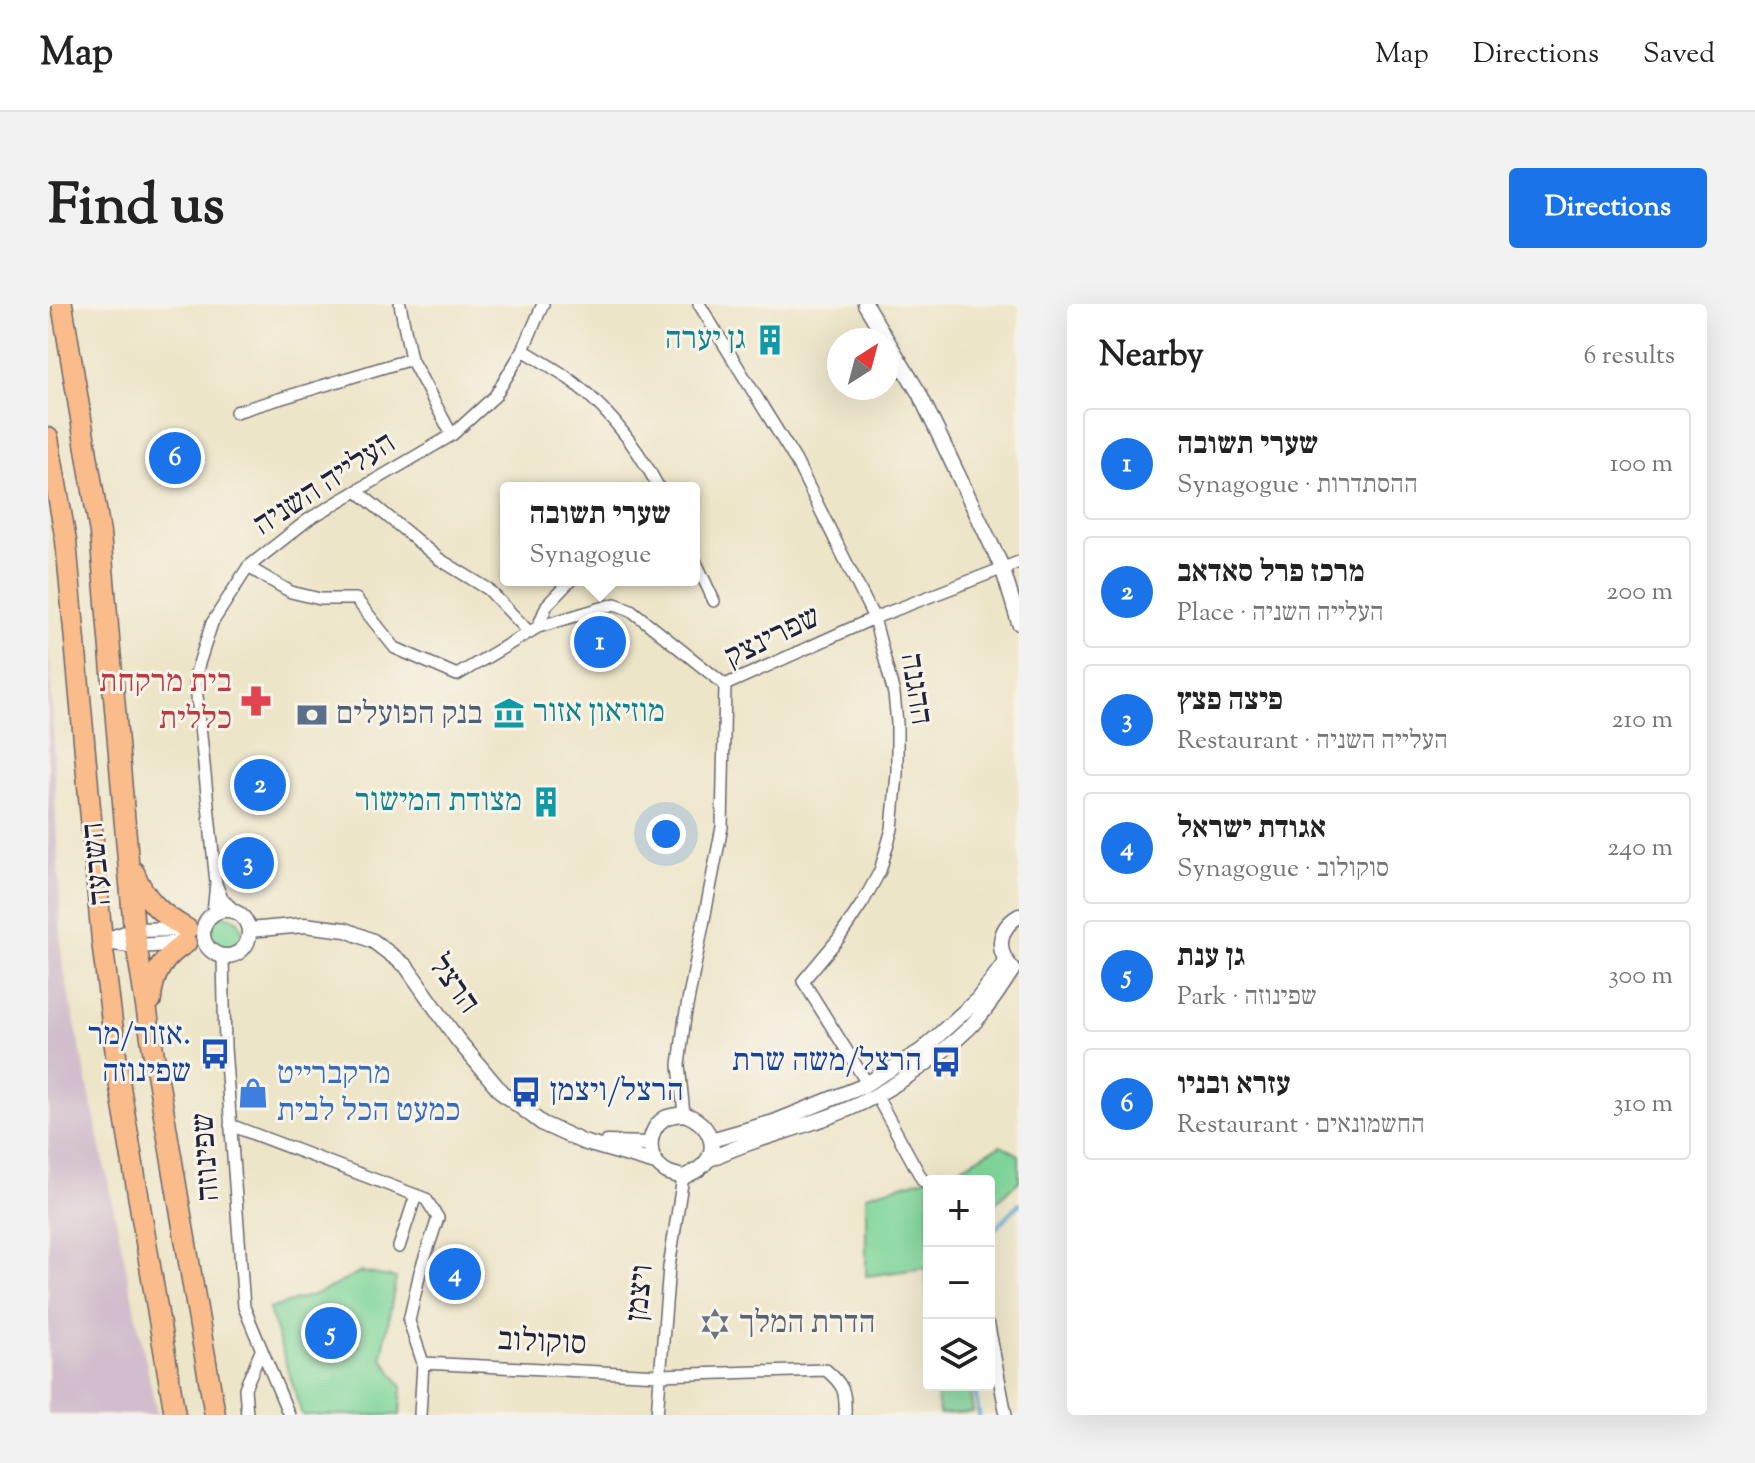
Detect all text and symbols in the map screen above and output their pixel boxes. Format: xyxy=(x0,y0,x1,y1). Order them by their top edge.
text: Map xyxy=(40,28,113,82)
text: Map xyxy=(1375,35,1429,75)
text: Directions xyxy=(1473,35,1599,75)
text: Saved xyxy=(1643,35,1715,75)
text: Find us xyxy=(48,168,224,249)
button: Directions xyxy=(1509,168,1707,248)
place label: גן יערה xyxy=(665,317,746,363)
building icon: גן יערה xyxy=(753,323,787,357)
north arrow xyxy=(827,328,899,400)
text: Nearby xyxy=(1099,332,1204,381)
text: 6 results xyxy=(1583,338,1675,375)
street label: העלייה השניה xyxy=(245,422,405,548)
text: שערי תשובה xyxy=(1177,424,1318,467)
pin: 6 xyxy=(149,428,201,488)
text: 1 xyxy=(1123,446,1131,483)
text: 100 m xyxy=(1610,446,1673,483)
text: Synagogue · ההסתדרות xyxy=(1177,467,1418,504)
popup xyxy=(500,482,700,586)
text: שערי תשובה xyxy=(529,494,671,537)
text: Synagogue xyxy=(529,537,651,574)
text: מרכז פרל סאדאב xyxy=(1177,552,1365,595)
text: 2 xyxy=(1121,574,1133,611)
text: 200 m xyxy=(1606,574,1673,611)
street label: שפרינצק xyxy=(717,595,829,681)
text: Place · העלייה השניה xyxy=(1177,595,1384,632)
pin: 1 xyxy=(574,612,626,672)
street label: ההגנה xyxy=(887,650,943,728)
place label: בית מרקחת כללית xyxy=(99,660,232,743)
text: פיצה פצץ xyxy=(1177,680,1283,723)
pharmacy icon: בית מרקחת כללית xyxy=(239,684,273,718)
place label: מוזיאון אזור xyxy=(533,690,665,736)
place label: בנק הפועלים xyxy=(336,692,483,738)
museum icon: מוזיאון אזור xyxy=(492,696,526,730)
bank icon: בנק הפועלים xyxy=(295,698,329,732)
text: 3 xyxy=(1122,702,1132,739)
text: 210 m xyxy=(1611,702,1673,739)
text: Restaurant · העלייה השניה xyxy=(1177,723,1448,760)
pin: 2 xyxy=(234,755,286,815)
place label: מצודת המישור xyxy=(355,779,522,825)
building icon: מצודת המישור xyxy=(529,785,563,819)
text: אגודת ישראל xyxy=(1177,808,1326,851)
your location xyxy=(646,814,686,854)
street label: השבעה xyxy=(71,820,125,908)
text: 4 xyxy=(1120,830,1134,867)
text: 240 m xyxy=(1607,830,1673,867)
pin: 3 xyxy=(222,833,274,893)
text: Synagogue · סוקולוב xyxy=(1177,851,1389,888)
text: גן ענת xyxy=(1177,936,1245,979)
street label: הרצל xyxy=(416,946,490,1024)
text: 5 xyxy=(1123,958,1131,995)
text: 300 m xyxy=(1608,958,1673,995)
text: Park · שפינוזה xyxy=(1177,979,1317,1016)
place label: אזור/מר. שפינוזה xyxy=(88,1013,191,1096)
bus stop icon: אזור/מר. שפינוזה xyxy=(198,1037,232,1071)
place label: הרצל/משה שרת xyxy=(732,1039,922,1085)
bus stop icon: הרצל/משה שרת xyxy=(929,1045,963,1079)
place label: מרקברייט כמעט הכל לבית xyxy=(277,1052,461,1135)
text: עזרא ובניו xyxy=(1177,1064,1291,1107)
place label: הרצל/ויצמן xyxy=(550,1069,684,1115)
bus stop icon: הרצל/ויצמן xyxy=(509,1075,543,1109)
shop icon: מרקברייט כמעט הכל לבית xyxy=(236,1076,270,1110)
text: 6 xyxy=(1121,1086,1133,1123)
text: 310 m xyxy=(1613,1086,1673,1123)
text: Restaurant · החשמונאים xyxy=(1177,1107,1425,1144)
street label: שפינוזה xyxy=(181,1111,233,1203)
map controls xyxy=(923,1175,995,1391)
button: + xyxy=(923,1175,995,1247)
pin: 4 xyxy=(429,1244,481,1304)
button: − xyxy=(923,1247,995,1319)
street label: ויצמן xyxy=(615,1262,667,1324)
place label: הדרת המלך xyxy=(739,1301,875,1347)
pin: 5 xyxy=(305,1303,357,1363)
synagogue icon: הדרת המלך xyxy=(698,1307,732,1341)
street label: סוקולוב xyxy=(496,1318,588,1368)
button: layers xyxy=(923,1319,995,1391)

